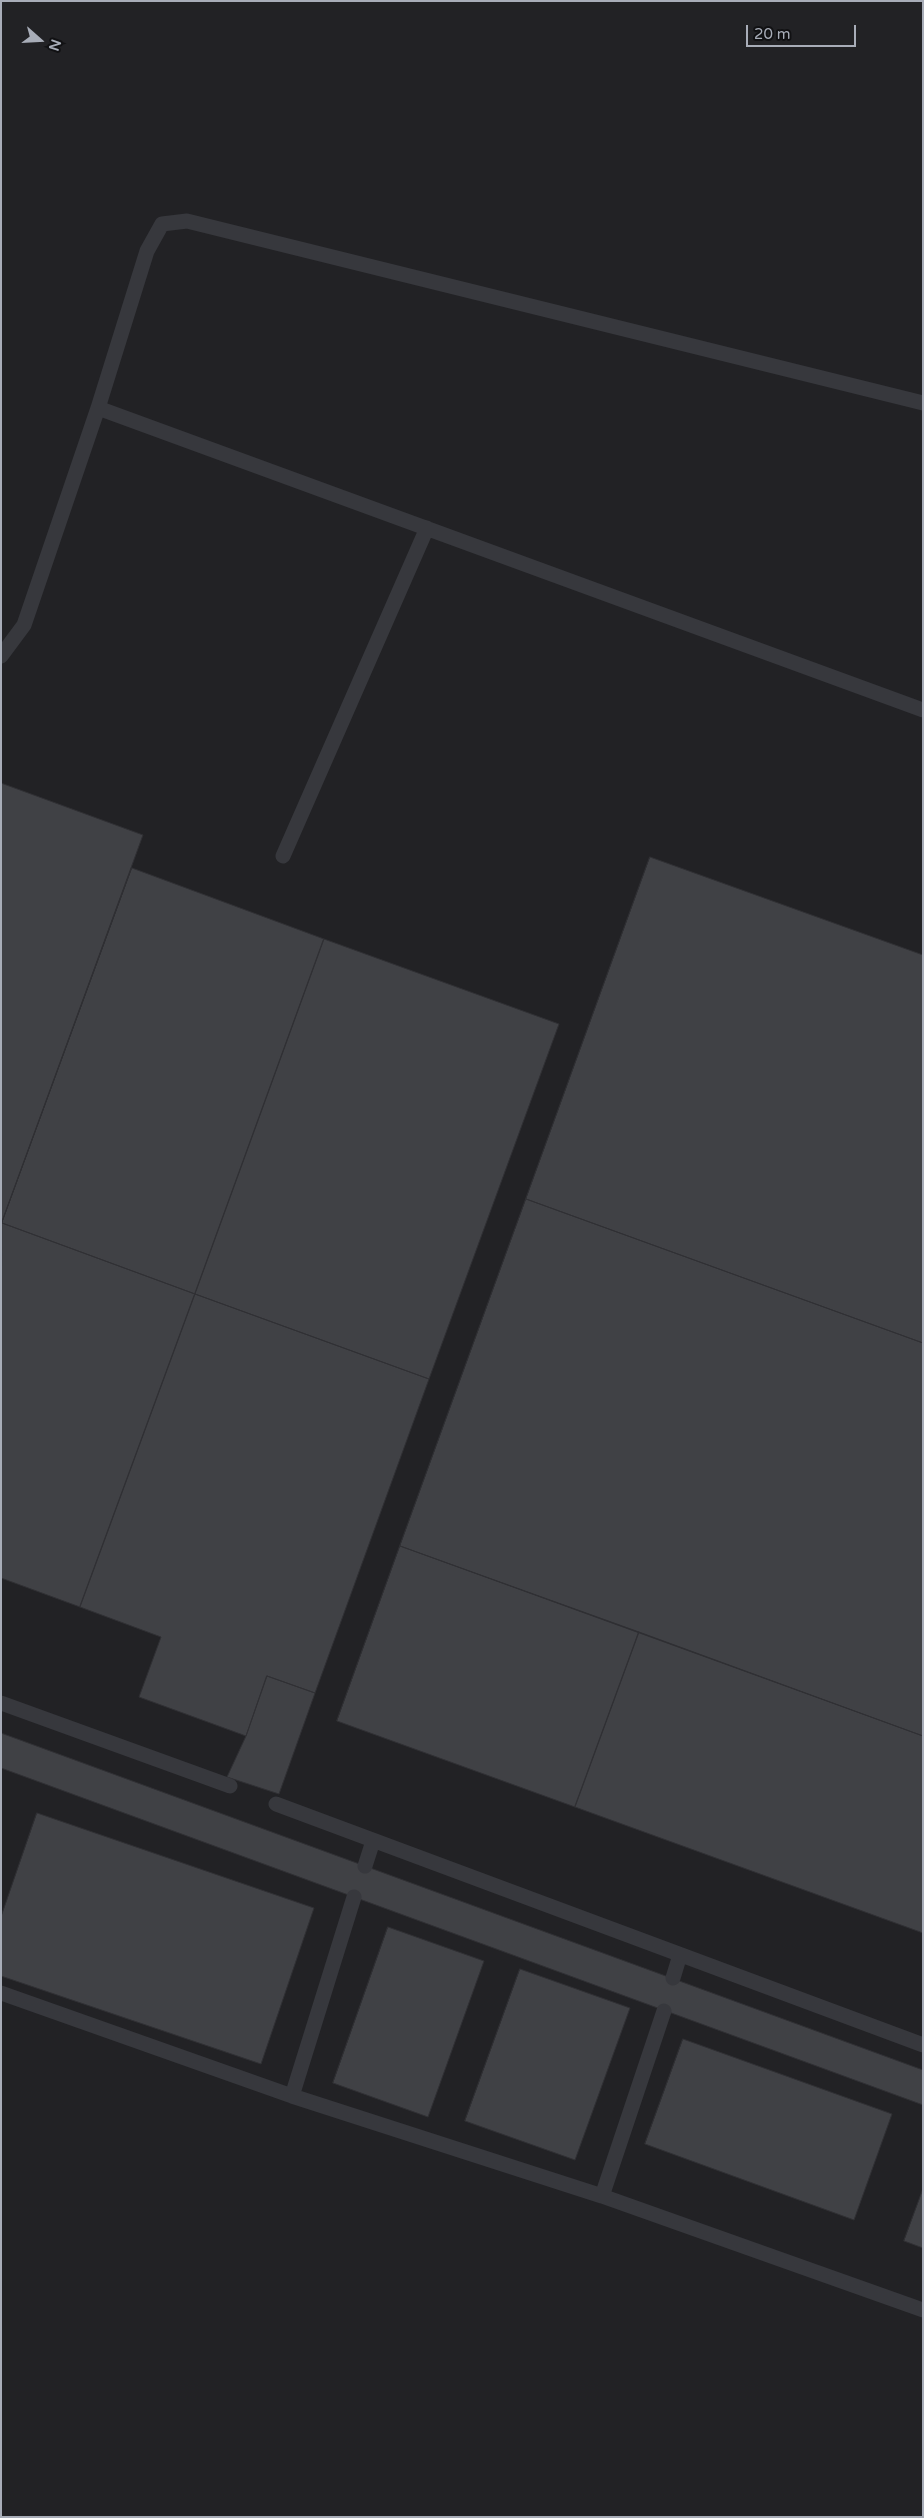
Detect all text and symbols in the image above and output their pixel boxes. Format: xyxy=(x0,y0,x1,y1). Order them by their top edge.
north arrow xyxy=(15,15,65,65)
scale bar xyxy=(749,15,859,47)
text: 20 m xyxy=(754,25,791,43)
text: N xyxy=(45,37,65,53)

